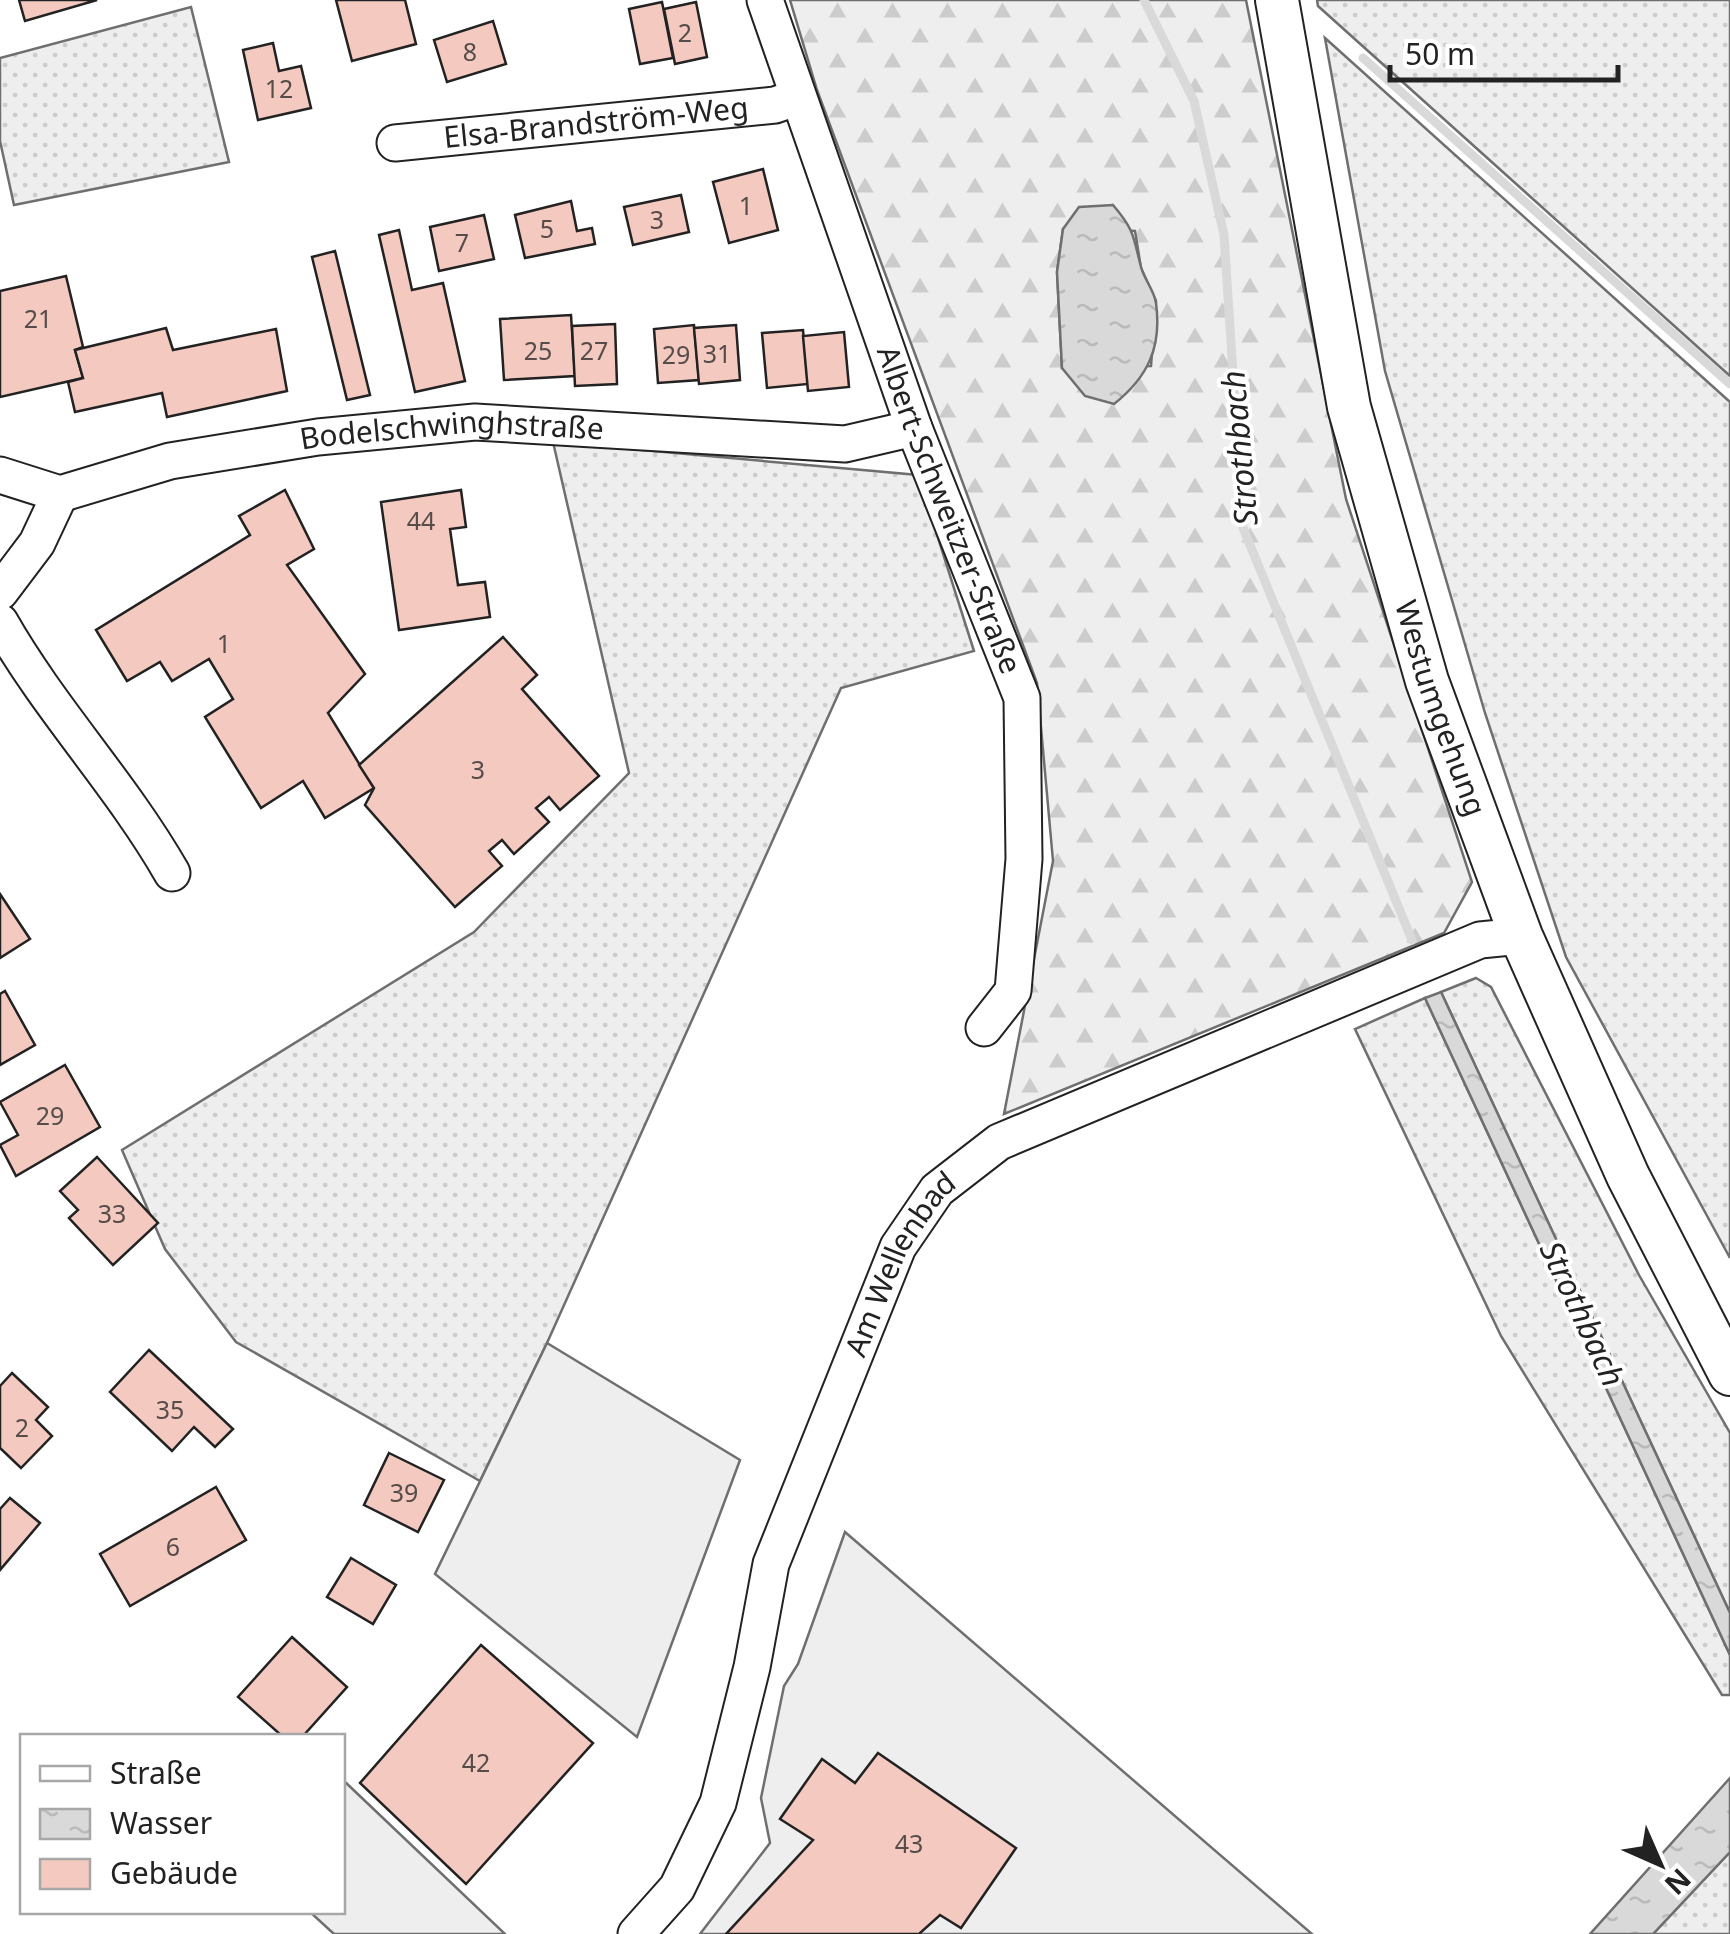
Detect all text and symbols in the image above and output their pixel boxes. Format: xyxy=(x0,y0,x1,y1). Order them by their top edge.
house number: 2 xyxy=(678,15,692,49)
scale bar xyxy=(1390,20,1618,82)
text: 50 m xyxy=(1405,33,1475,74)
house number: 8 xyxy=(463,34,477,68)
house number: 12 xyxy=(265,71,293,105)
street label: Elsa-Brandström-Weg xyxy=(442,86,750,157)
house number: 1 xyxy=(739,188,753,222)
house number: 3 xyxy=(650,202,664,236)
house number: 5 xyxy=(540,211,554,245)
house number: 7 xyxy=(455,225,469,259)
house number: 21 xyxy=(24,301,52,335)
house number: 25 xyxy=(524,333,552,367)
house number: 27 xyxy=(580,333,608,367)
house number: 31 xyxy=(703,336,731,370)
house number: 29 xyxy=(662,337,690,371)
street label: Albert-Schweitzer-Straße xyxy=(868,340,1032,679)
water label: Strothbach xyxy=(1210,369,1267,528)
street label: Bodelschwinghstraße xyxy=(297,400,605,459)
house number: 44 xyxy=(407,503,435,537)
street label: Westumgehung xyxy=(1386,595,1497,821)
house number: 1 xyxy=(217,626,231,660)
house number: 3 xyxy=(471,752,485,786)
house number: 29 xyxy=(36,1098,64,1132)
street label: Am Wellenbad xyxy=(834,1161,963,1362)
house number: 33 xyxy=(98,1196,126,1230)
water label: Strothbach xyxy=(1531,1234,1636,1393)
house number: 35 xyxy=(156,1392,184,1426)
house number: 2 xyxy=(15,1410,29,1444)
house number: 39 xyxy=(390,1475,418,1509)
house number: 6 xyxy=(166,1529,180,1563)
legend xyxy=(20,1734,345,1914)
house number: 42 xyxy=(462,1745,490,1779)
text: Straße xyxy=(110,1752,202,1793)
text: Wasser xyxy=(110,1802,212,1843)
north arrow xyxy=(1610,1814,1710,1914)
house number: 43 xyxy=(895,1826,923,1860)
text: Gebäude xyxy=(110,1852,238,1893)
text: N xyxy=(1657,1861,1700,1904)

